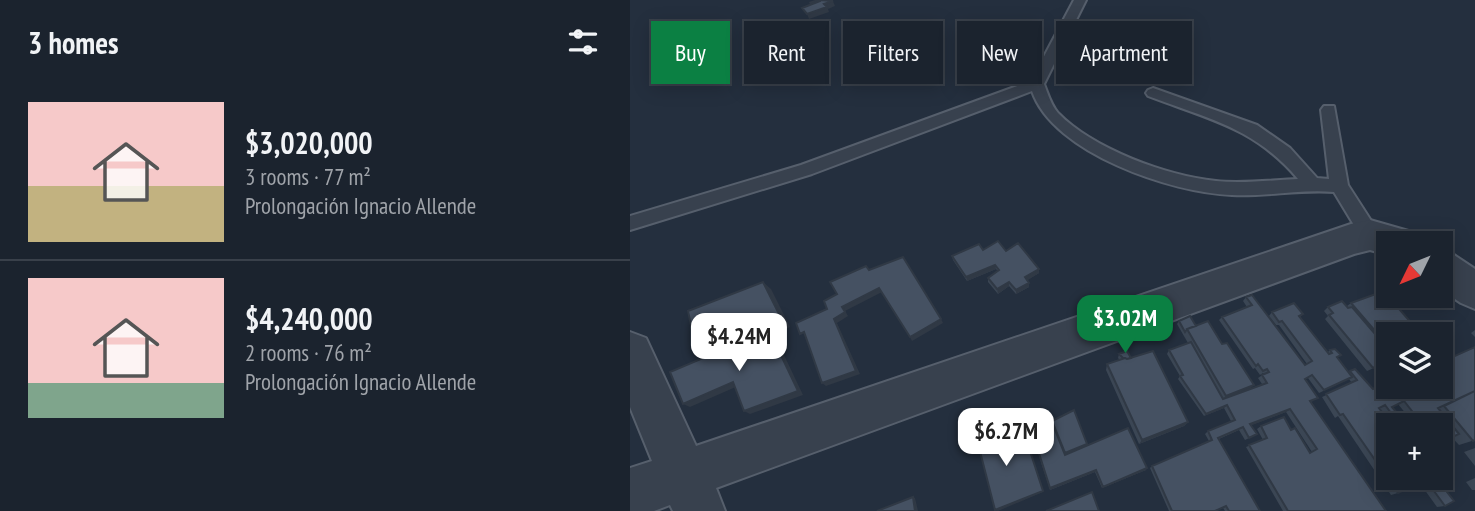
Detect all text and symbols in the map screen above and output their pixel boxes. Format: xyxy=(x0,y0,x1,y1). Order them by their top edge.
chip: Buy xyxy=(651,21,730,84)
chip: Rent xyxy=(744,21,829,84)
chip: Filters xyxy=(843,21,943,84)
chip: New xyxy=(957,21,1042,84)
chip: Apartment xyxy=(1056,21,1192,84)
text: 3 homes xyxy=(28,23,119,62)
icon: filters xyxy=(564,23,602,61)
text: $3,020,000 xyxy=(245,123,373,162)
icon: home xyxy=(84,130,168,214)
text: 3 rooms · 77 m² xyxy=(245,162,371,191)
text: Prolongación Ignacio Allende xyxy=(245,191,476,220)
north arrow xyxy=(1376,231,1452,308)
map controls xyxy=(1376,231,1453,490)
pin: $3.02M xyxy=(1068,296,1182,355)
text: $4,240,000 xyxy=(245,299,373,338)
text: $3.02M xyxy=(1093,303,1157,332)
icon: home xyxy=(84,306,168,390)
pin: $4.24M xyxy=(682,314,796,373)
text: $4.24M xyxy=(707,321,771,350)
button: layers xyxy=(1376,322,1453,399)
text: 2 rooms · 76 m² xyxy=(245,338,372,367)
text: Prolongación Ignacio Allende xyxy=(245,367,476,396)
pin: $6.27M xyxy=(949,408,1063,468)
button: + xyxy=(1376,413,1453,490)
text: $6.27M xyxy=(974,416,1038,445)

